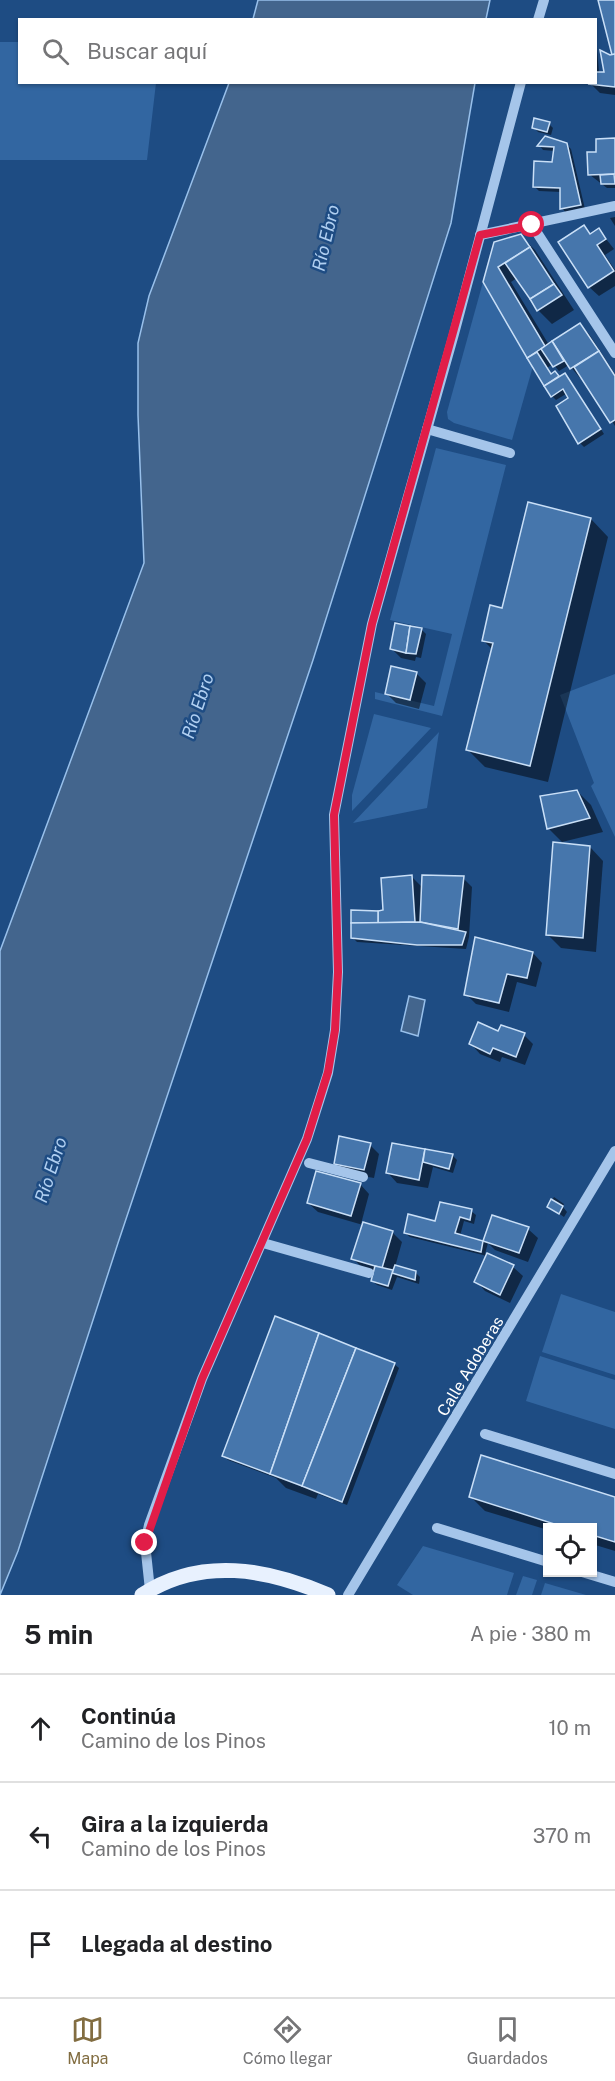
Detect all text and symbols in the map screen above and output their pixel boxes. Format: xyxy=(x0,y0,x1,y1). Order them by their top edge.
search box xyxy=(18,18,597,84)
icon: search xyxy=(39,35,72,68)
text: Buscar aquí xyxy=(87,38,207,64)
water label: Río Ebro xyxy=(308,202,343,273)
route start xyxy=(518,211,544,237)
water label: Río Ebro xyxy=(177,670,218,741)
water label: Río Ebro xyxy=(30,1134,71,1205)
street label: Calle Adoberas xyxy=(433,1313,508,1420)
map controls xyxy=(543,1523,597,1577)
button: locate xyxy=(543,1523,597,1577)
route end xyxy=(131,1529,157,1555)
text: 5 min xyxy=(24,1619,93,1650)
text: A pie · 380 m xyxy=(470,1622,591,1646)
text: Continúa xyxy=(81,1703,176,1729)
icon: ahead xyxy=(24,1712,57,1745)
text: 10 m xyxy=(548,1716,591,1740)
text: Camino de los Pinos xyxy=(81,1729,266,1753)
text: Gira a la izquierda xyxy=(81,1811,268,1837)
icon: left xyxy=(24,1820,57,1853)
text: 370 m xyxy=(533,1824,591,1848)
text: Camino de los Pinos xyxy=(81,1837,266,1861)
icon: arrive xyxy=(24,1928,57,1961)
text: Llegada al destino xyxy=(81,1931,272,1957)
tab: Mapa xyxy=(67,2013,108,2068)
tab: Cómo llegar xyxy=(243,2013,332,2068)
tab: Guardados xyxy=(467,2013,548,2068)

